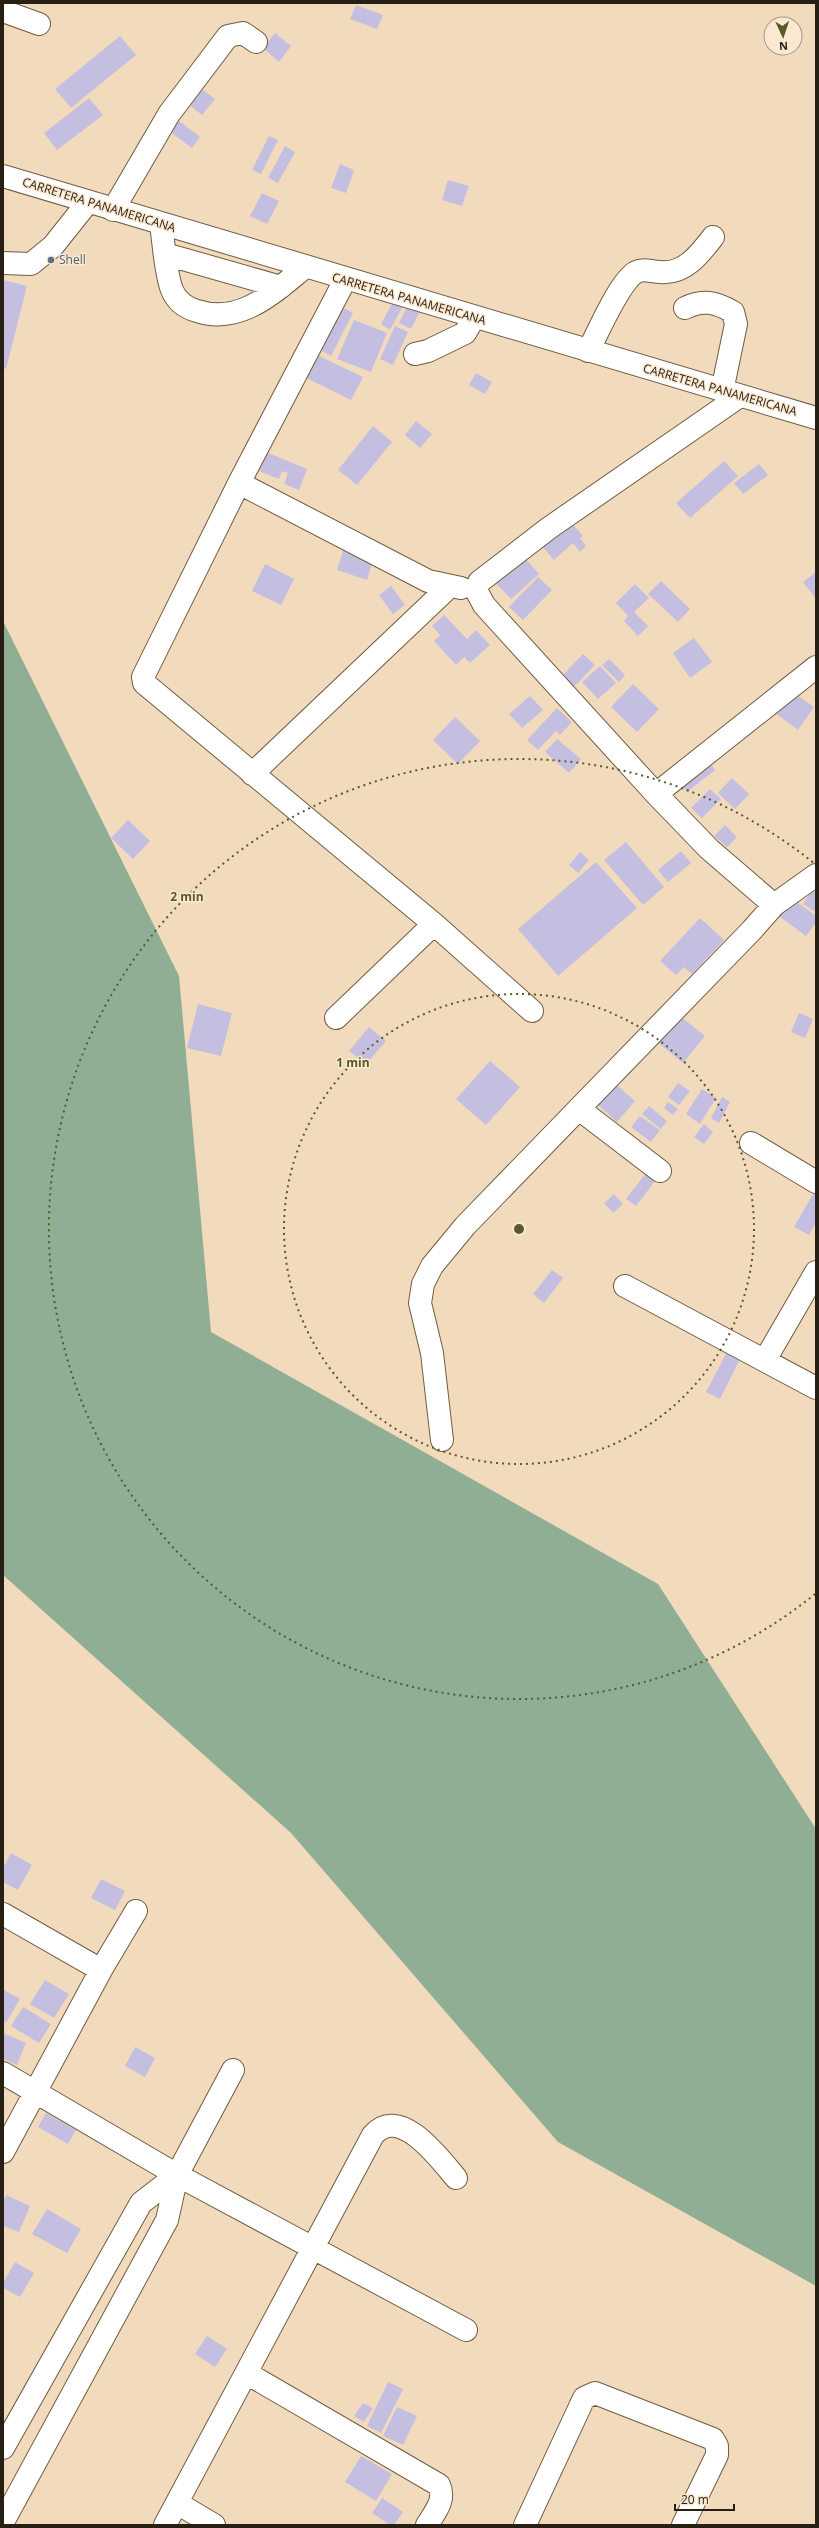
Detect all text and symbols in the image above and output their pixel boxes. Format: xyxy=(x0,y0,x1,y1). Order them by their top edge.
north arrow xyxy=(763,16,803,56)
text: N xyxy=(779,39,788,54)
street label: CARRETERA PANAMERICANA xyxy=(20,173,178,236)
place label: Shell xyxy=(59,251,86,268)
marker: Shell xyxy=(46,255,56,265)
street label: CARRETERA PANAMERICANA xyxy=(330,268,489,329)
street label: CARRETERA PANAMERICANA xyxy=(641,359,800,420)
text: 2 min xyxy=(170,888,204,905)
text: 1 min xyxy=(336,1054,370,1071)
centre of rings xyxy=(512,1222,526,1236)
scale bar xyxy=(675,2486,734,2512)
text: 20 m xyxy=(681,2491,709,2508)

